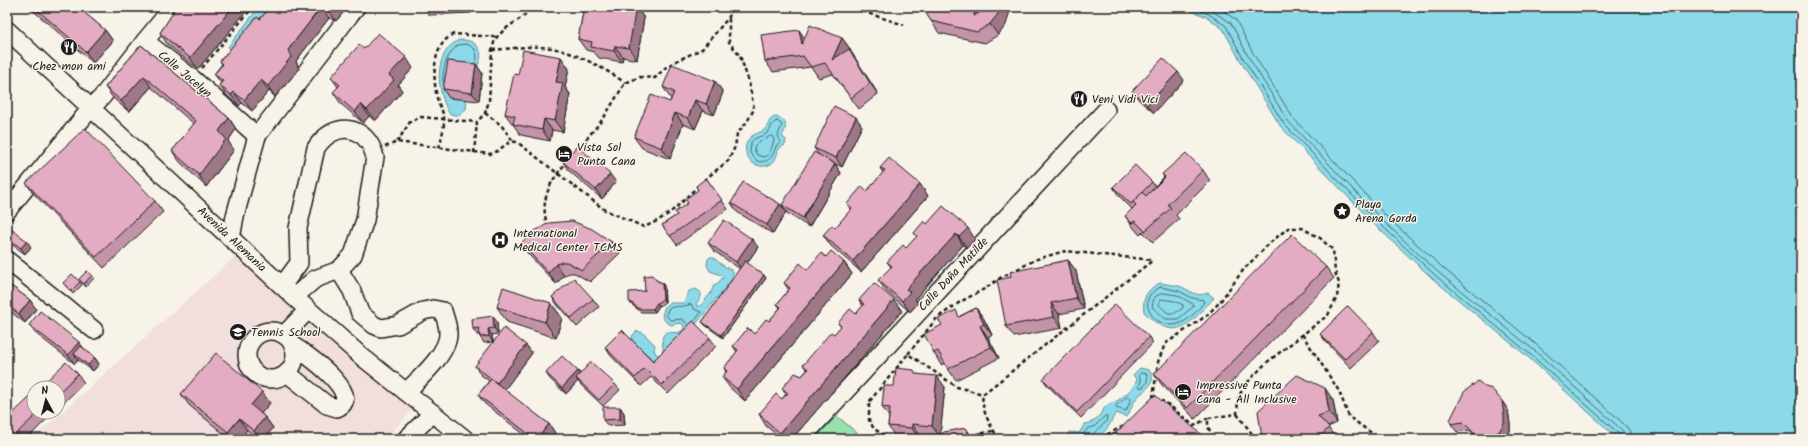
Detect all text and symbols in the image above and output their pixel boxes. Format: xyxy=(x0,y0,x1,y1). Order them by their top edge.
restaurant icon: Chez mon ami xyxy=(59,37,79,57)
street label: Calle Jocelyn xyxy=(153,46,216,103)
place label: Chez mon ami xyxy=(32,57,107,76)
restaurant icon: Veni Vidi Vici xyxy=(1069,89,1089,109)
place label: Veni Vidi Vici xyxy=(1092,90,1159,109)
place label: Vista Sol Punta Cana xyxy=(577,138,636,171)
hotel icon: Vista Sol Punta Cana xyxy=(554,144,574,164)
place label: Playa Arena Gorda xyxy=(1355,195,1417,228)
place icon: Playa Arena Gorda xyxy=(1332,201,1352,221)
street label: Avenida Alemania xyxy=(193,202,271,277)
place label: International Medical Center TCMS xyxy=(513,224,623,257)
hospital icon: International Medical Center TCMS xyxy=(490,230,510,250)
street label: Calle Doña Matilde xyxy=(914,232,993,316)
school or university icon: Tennis School xyxy=(228,322,248,342)
place label: Tennis School xyxy=(251,323,320,342)
place label: Impressive Punta Cana - All Inclusive xyxy=(1196,376,1297,409)
north arrow xyxy=(26,380,66,420)
text: N xyxy=(40,382,49,400)
hotel icon: Impressive Punta Cana - All Inclusive xyxy=(1173,382,1193,402)

